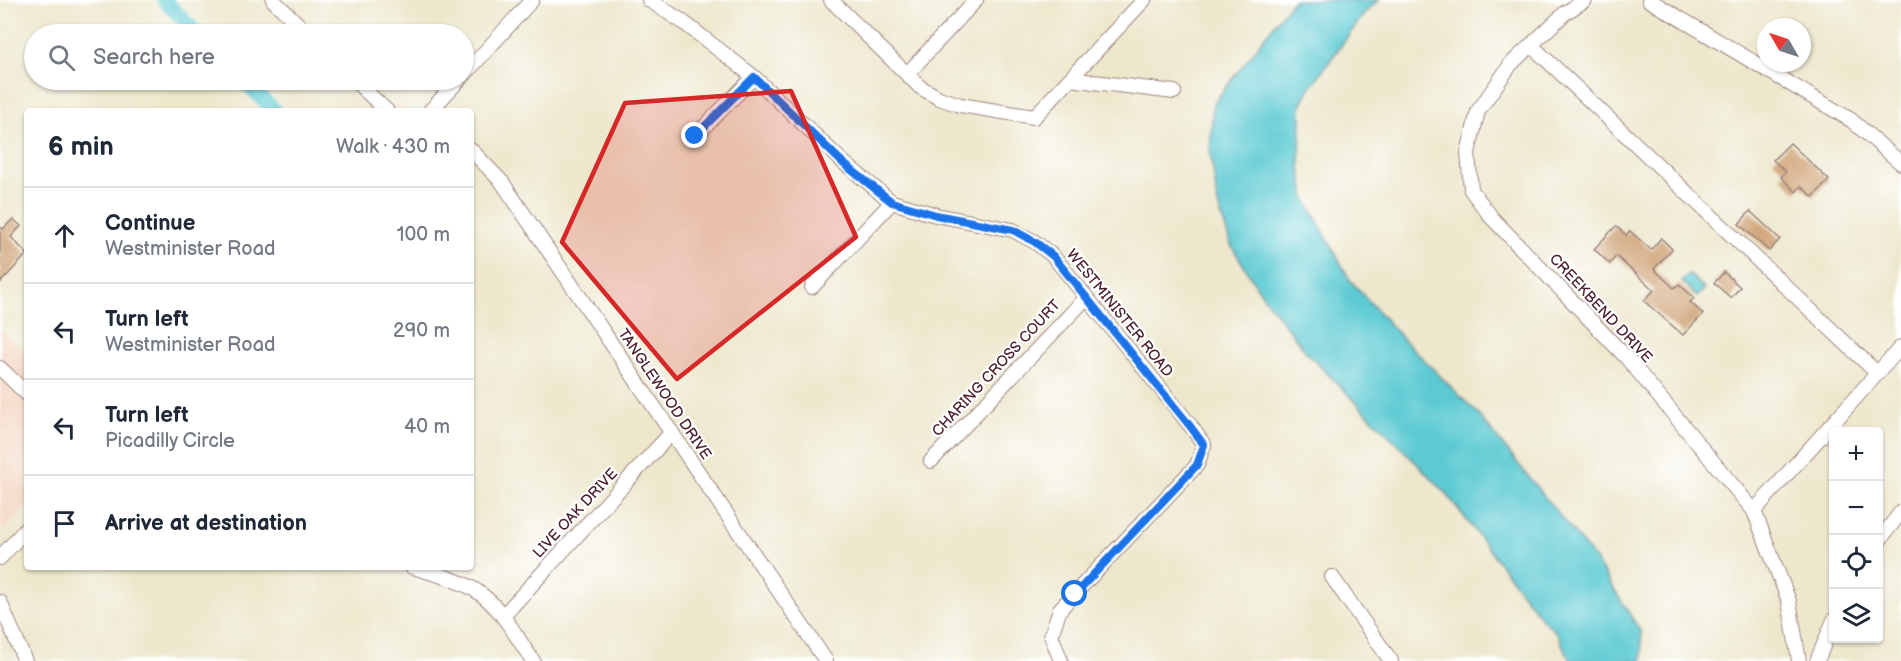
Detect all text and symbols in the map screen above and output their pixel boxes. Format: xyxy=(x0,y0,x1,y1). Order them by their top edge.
north arrow xyxy=(1757,18,1811,72)
search box xyxy=(24,24,474,90)
icon: search xyxy=(45,41,78,74)
text: Search here xyxy=(93,44,215,71)
route end xyxy=(681,122,707,148)
text: 6 min xyxy=(48,132,114,163)
text: Walk · 430 m xyxy=(336,135,450,159)
text: Continue xyxy=(105,210,195,237)
icon: ahead xyxy=(48,219,81,252)
text: 100 m xyxy=(397,223,450,247)
text: Westminister Road xyxy=(105,237,275,261)
street label: WESTMINISTER ROAD xyxy=(1062,246,1177,381)
street label: CREEKBEND DRIVE xyxy=(1545,250,1656,367)
street label: CHARING CROSS COURT xyxy=(928,296,1065,441)
text: Turn left xyxy=(105,306,189,333)
icon: left xyxy=(48,315,81,348)
text: 290 m xyxy=(393,319,450,343)
street label: TANGLEWOOD DRIVE xyxy=(614,325,716,463)
text: Westminister Road xyxy=(105,333,275,357)
text: Turn left xyxy=(105,402,189,429)
icon: left xyxy=(48,411,81,444)
text: 40 m xyxy=(404,415,450,439)
map controls xyxy=(1829,427,1883,643)
button: + xyxy=(1829,427,1883,481)
text: Picadilly Circle xyxy=(105,429,235,453)
street label: LIVE OAK DRIVE xyxy=(529,464,622,562)
button: − xyxy=(1829,481,1883,535)
icon: arrive xyxy=(48,507,81,540)
text: Arrive at destination xyxy=(105,510,307,537)
button: locate xyxy=(1829,535,1883,589)
route start xyxy=(1061,580,1087,606)
button: layers xyxy=(1829,589,1883,643)

